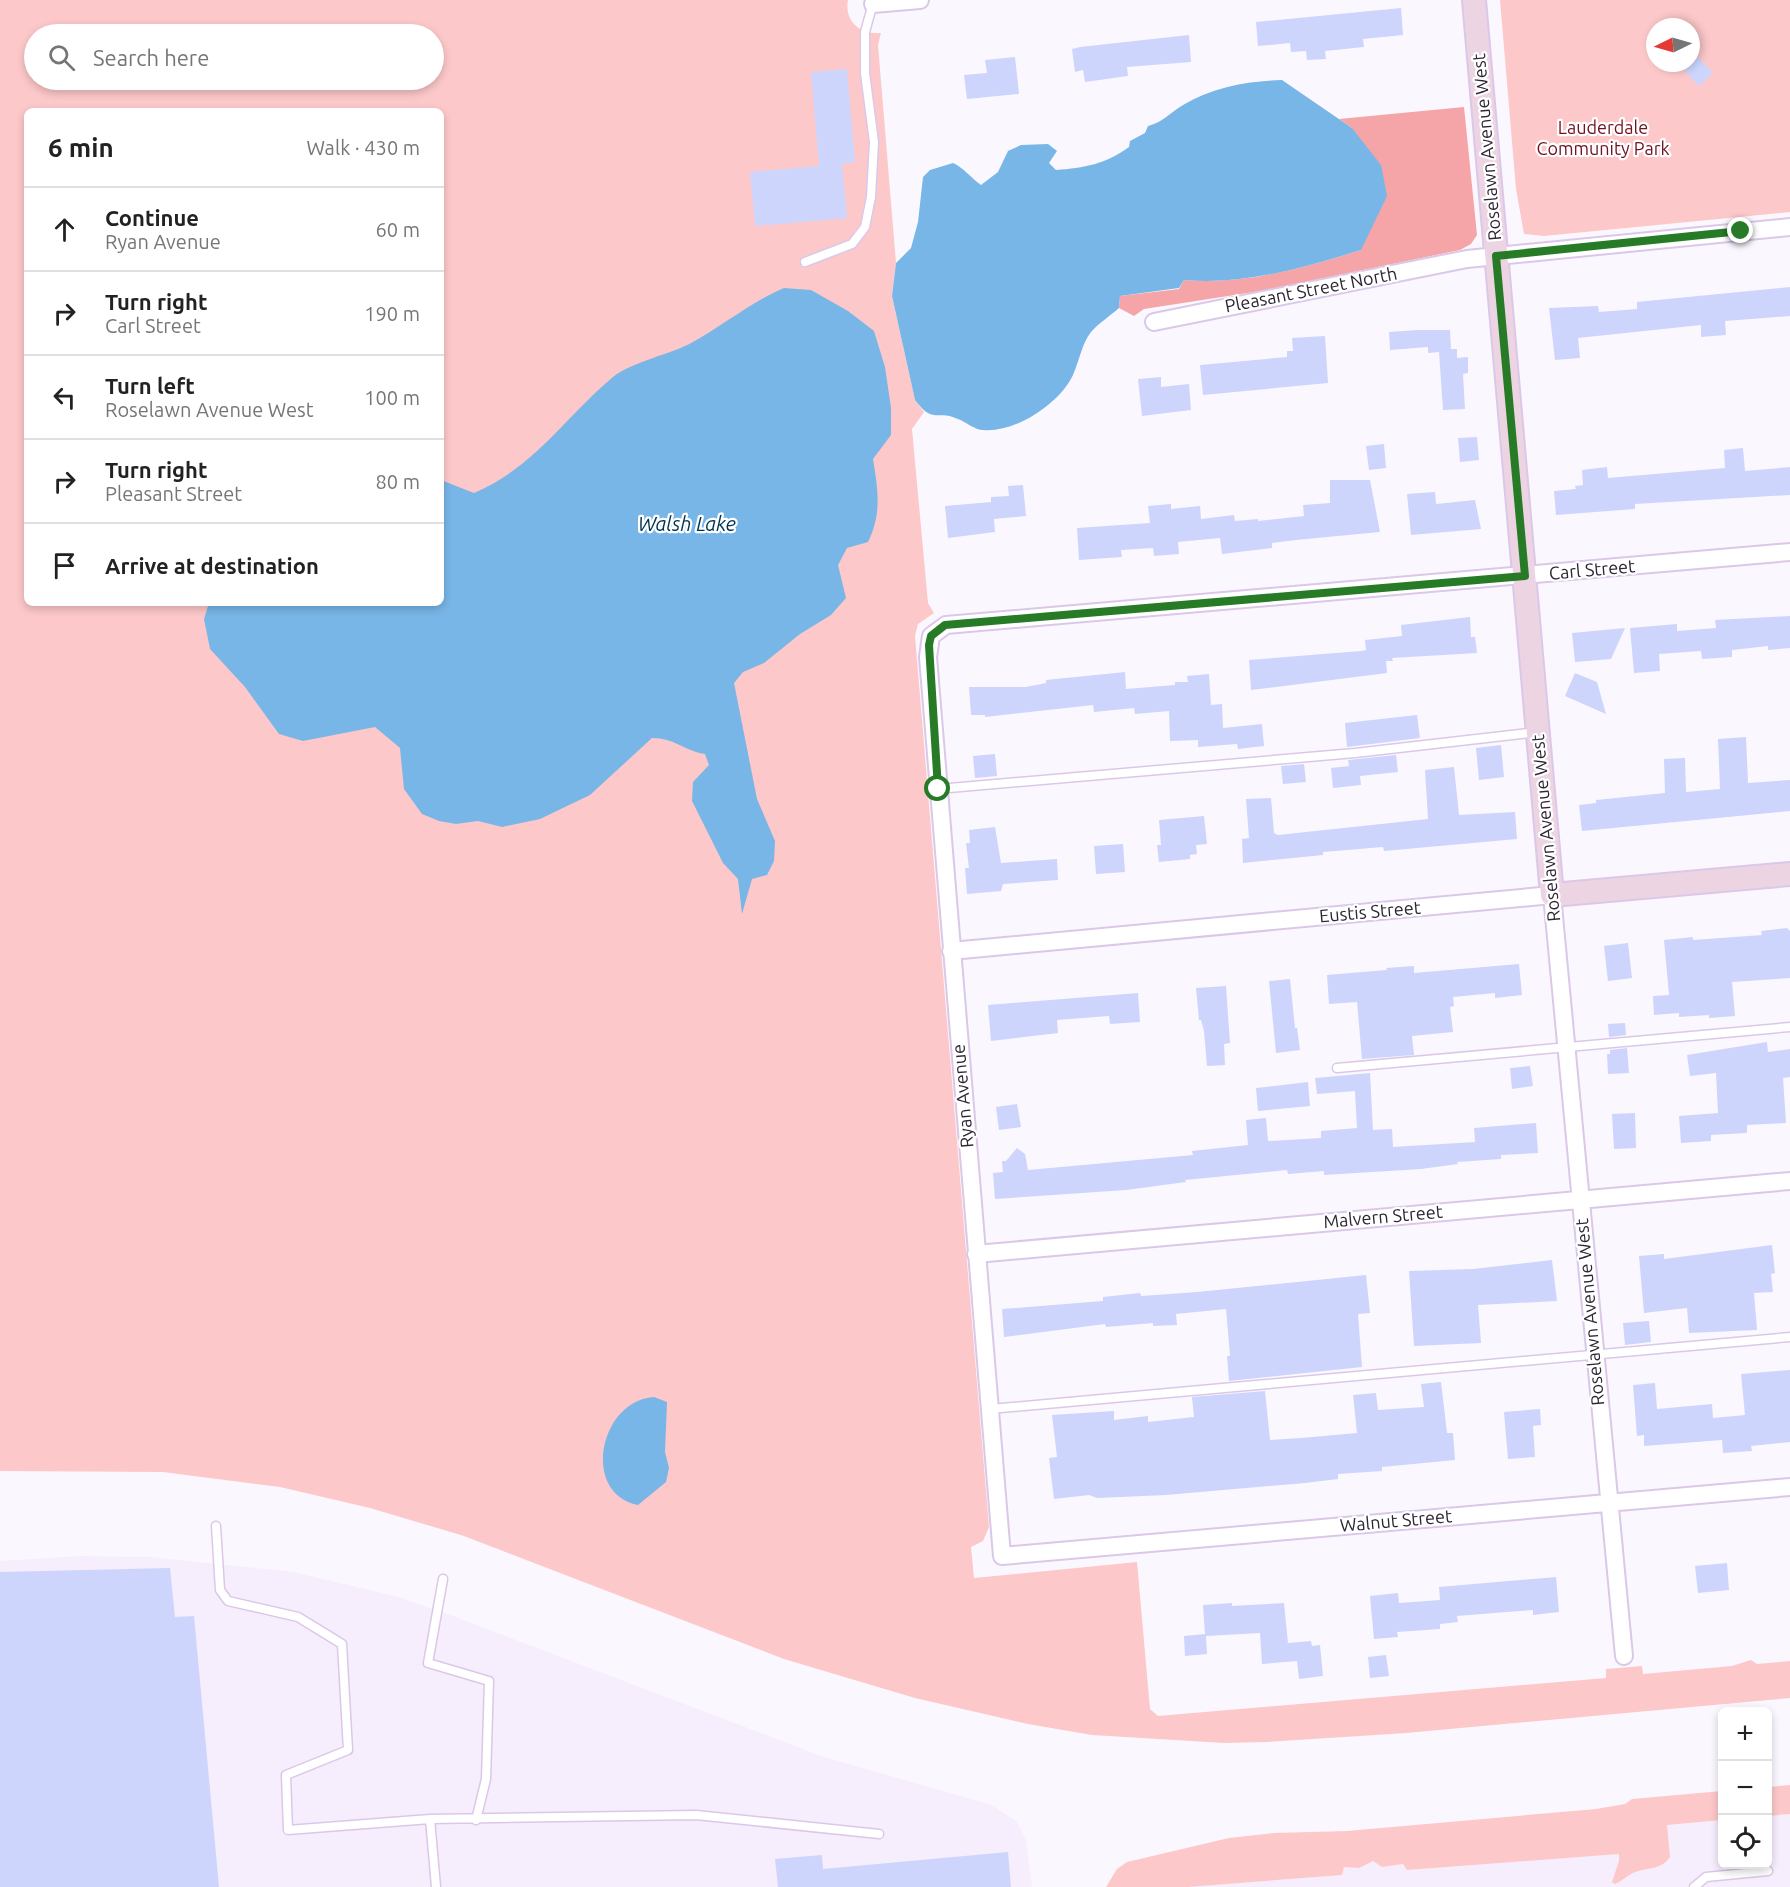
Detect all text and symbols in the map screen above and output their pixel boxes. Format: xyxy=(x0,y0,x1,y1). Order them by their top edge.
north arrow xyxy=(1646,18,1700,72)
search box xyxy=(24,24,444,90)
icon: search xyxy=(45,41,78,74)
text: Search here xyxy=(93,45,209,70)
street label: Roselawn Avenue West xyxy=(1468,53,1504,241)
park label: Lauderdale Community Park xyxy=(1536,117,1670,158)
text: 6 min xyxy=(48,133,114,162)
text: Walk · 430 m xyxy=(307,136,420,159)
text: Continue xyxy=(105,205,199,230)
icon: ahead xyxy=(48,213,81,246)
route end xyxy=(1727,217,1753,243)
text: 60 m xyxy=(376,218,420,241)
text: Ryan Avenue xyxy=(105,230,221,253)
street label: Pleasant Street North xyxy=(1223,262,1399,316)
text: Turn right xyxy=(105,289,207,314)
icon: right xyxy=(48,297,81,330)
text: 190 m xyxy=(364,302,420,325)
text: Carl Street xyxy=(105,314,201,337)
text: Turn left xyxy=(105,373,195,398)
icon: left xyxy=(48,381,81,414)
text: 100 m xyxy=(364,386,420,409)
text: Roselawn Avenue West xyxy=(105,398,314,421)
text: Turn right xyxy=(105,457,207,482)
icon: right xyxy=(48,465,81,498)
text: 80 m xyxy=(376,470,420,493)
text: Pleasant Street xyxy=(105,482,242,505)
water label: Walsh Lake xyxy=(638,512,736,535)
icon: arrive xyxy=(48,549,81,582)
text: Arrive at destination xyxy=(105,553,319,578)
street label: Carl Street xyxy=(1548,555,1636,583)
street label: Roselawn Avenue West xyxy=(1527,734,1563,922)
route start xyxy=(924,775,950,801)
street label: Eustis Street xyxy=(1318,897,1421,925)
street label: Ryan Avenue xyxy=(948,1043,977,1149)
street label: Malvern Street xyxy=(1322,1201,1443,1231)
street label: Roselawn Avenue West xyxy=(1571,1218,1607,1406)
street label: Walnut Street xyxy=(1339,1505,1453,1535)
map controls xyxy=(1718,1707,1772,1869)
button: + xyxy=(1718,1707,1772,1761)
button: − xyxy=(1718,1761,1772,1815)
button: locate xyxy=(1718,1815,1772,1869)

